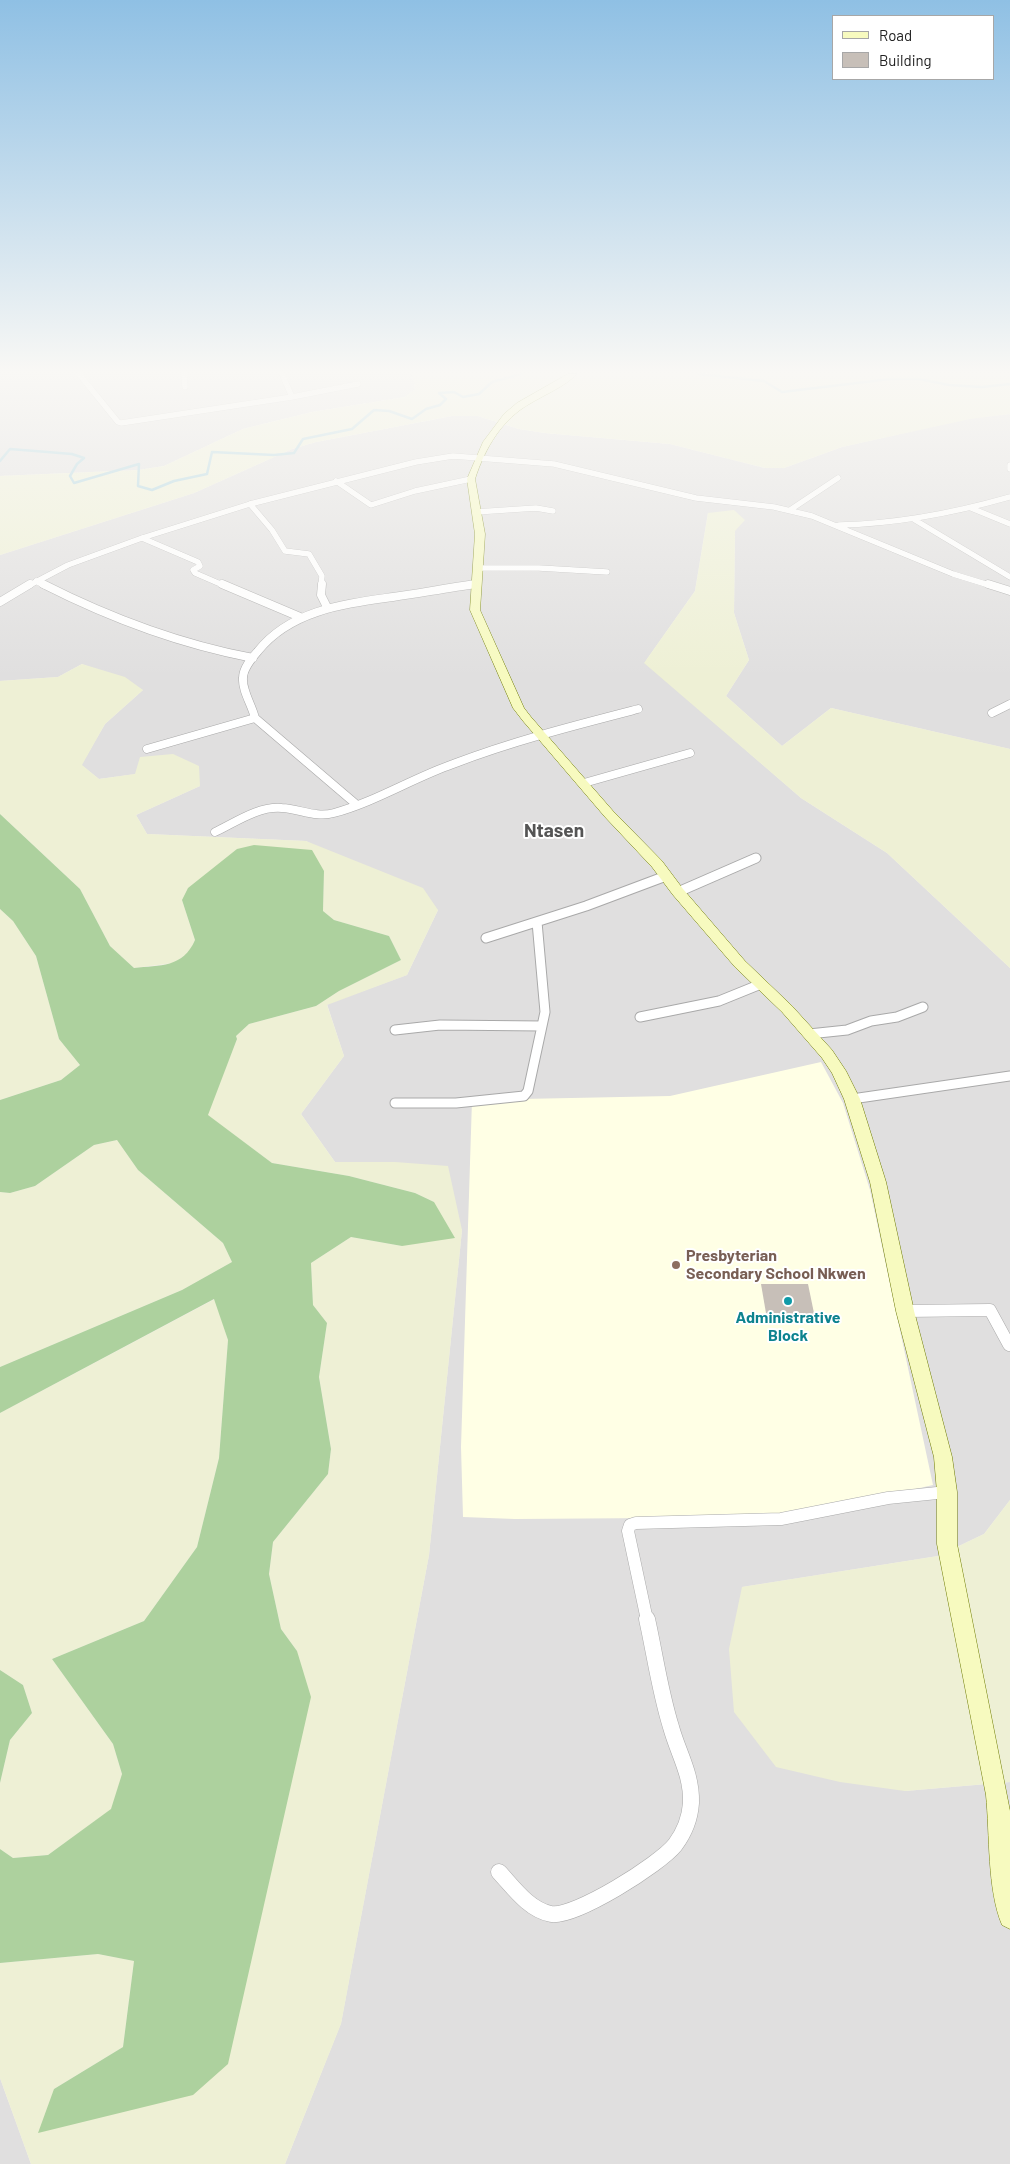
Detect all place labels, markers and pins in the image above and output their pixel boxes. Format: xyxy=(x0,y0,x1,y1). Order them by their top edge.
place label: Presbyterian Secondary School Nkwen xyxy=(686,1246,866,1284)
marker: Presbyterian Secondary School Nkwen xyxy=(670,1259,682,1271)
marker: Administrative Block xyxy=(782,1295,794,1307)
place label: Administrative Block xyxy=(736,1308,840,1346)

